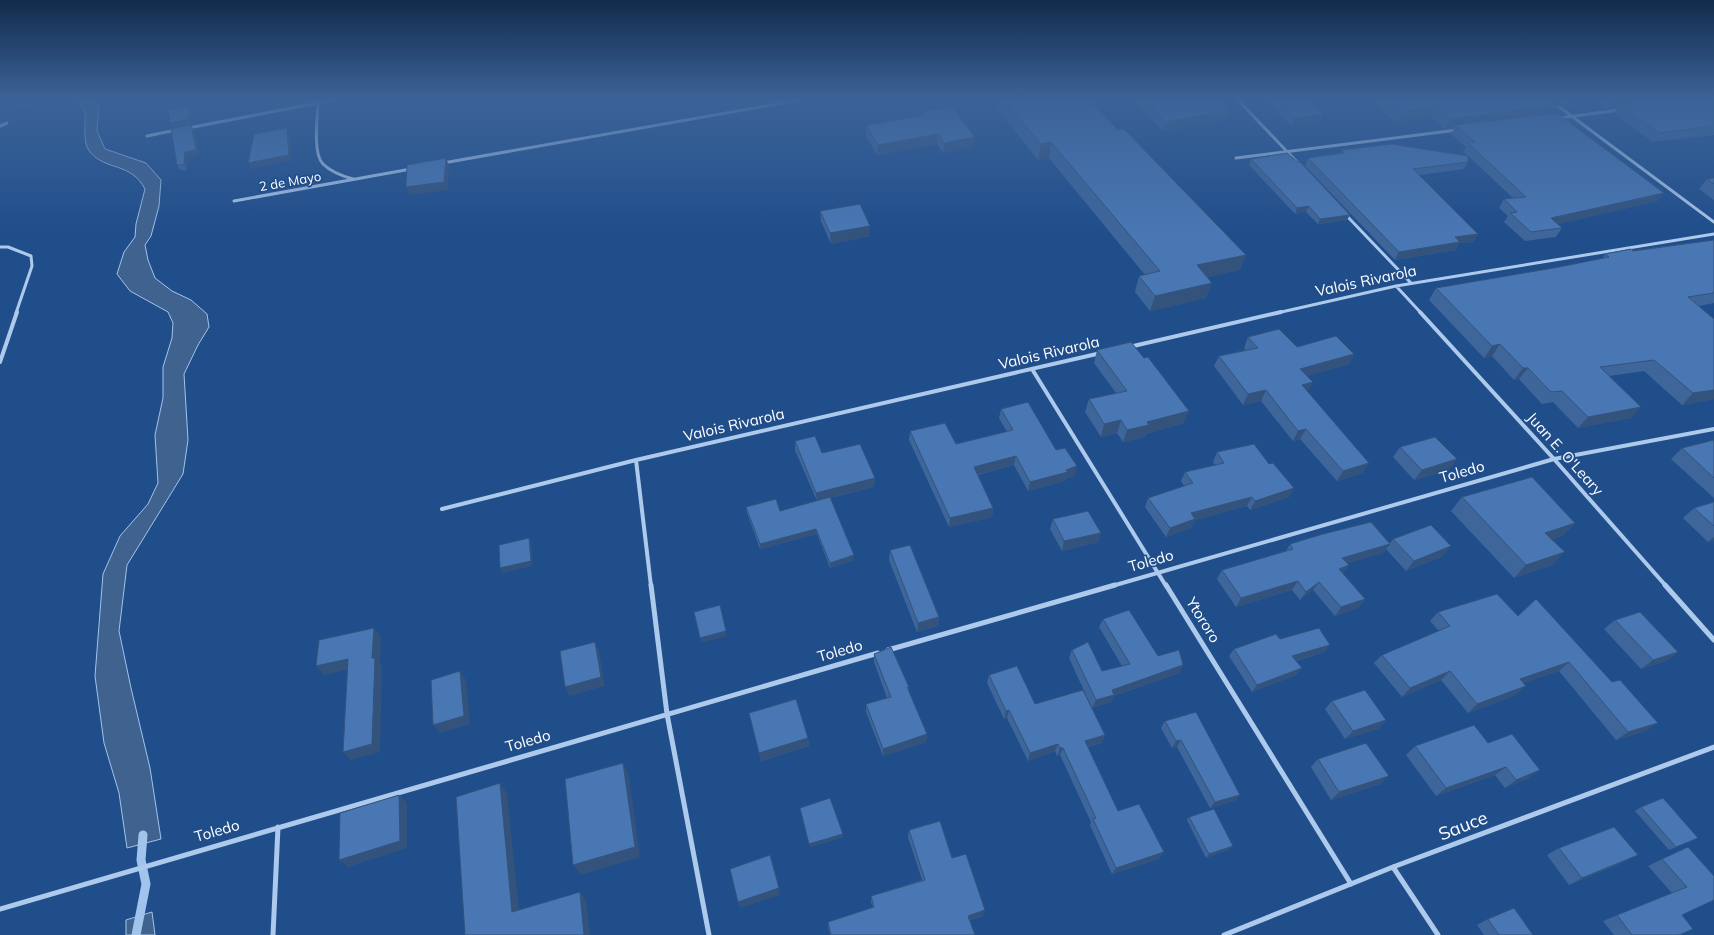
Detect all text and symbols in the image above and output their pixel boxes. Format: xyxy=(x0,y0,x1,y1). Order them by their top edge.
street label: 2 de Mayo xyxy=(258,168,322,194)
street label: Valois Rivarola xyxy=(1314,261,1418,301)
street label: Valois Rivarola xyxy=(997,332,1101,373)
street label: Valois Rivarola xyxy=(682,404,786,445)
street label: Juan E. O'Leary xyxy=(1523,408,1608,499)
street label: Toledo xyxy=(1437,456,1486,487)
street label: Toledo xyxy=(1126,545,1175,576)
street label: Ytororo xyxy=(1182,593,1225,646)
street label: Toledo xyxy=(815,635,864,666)
street label: Toledo xyxy=(503,725,552,756)
street label: Sauce xyxy=(1435,806,1491,845)
street label: Toledo xyxy=(192,815,241,846)

